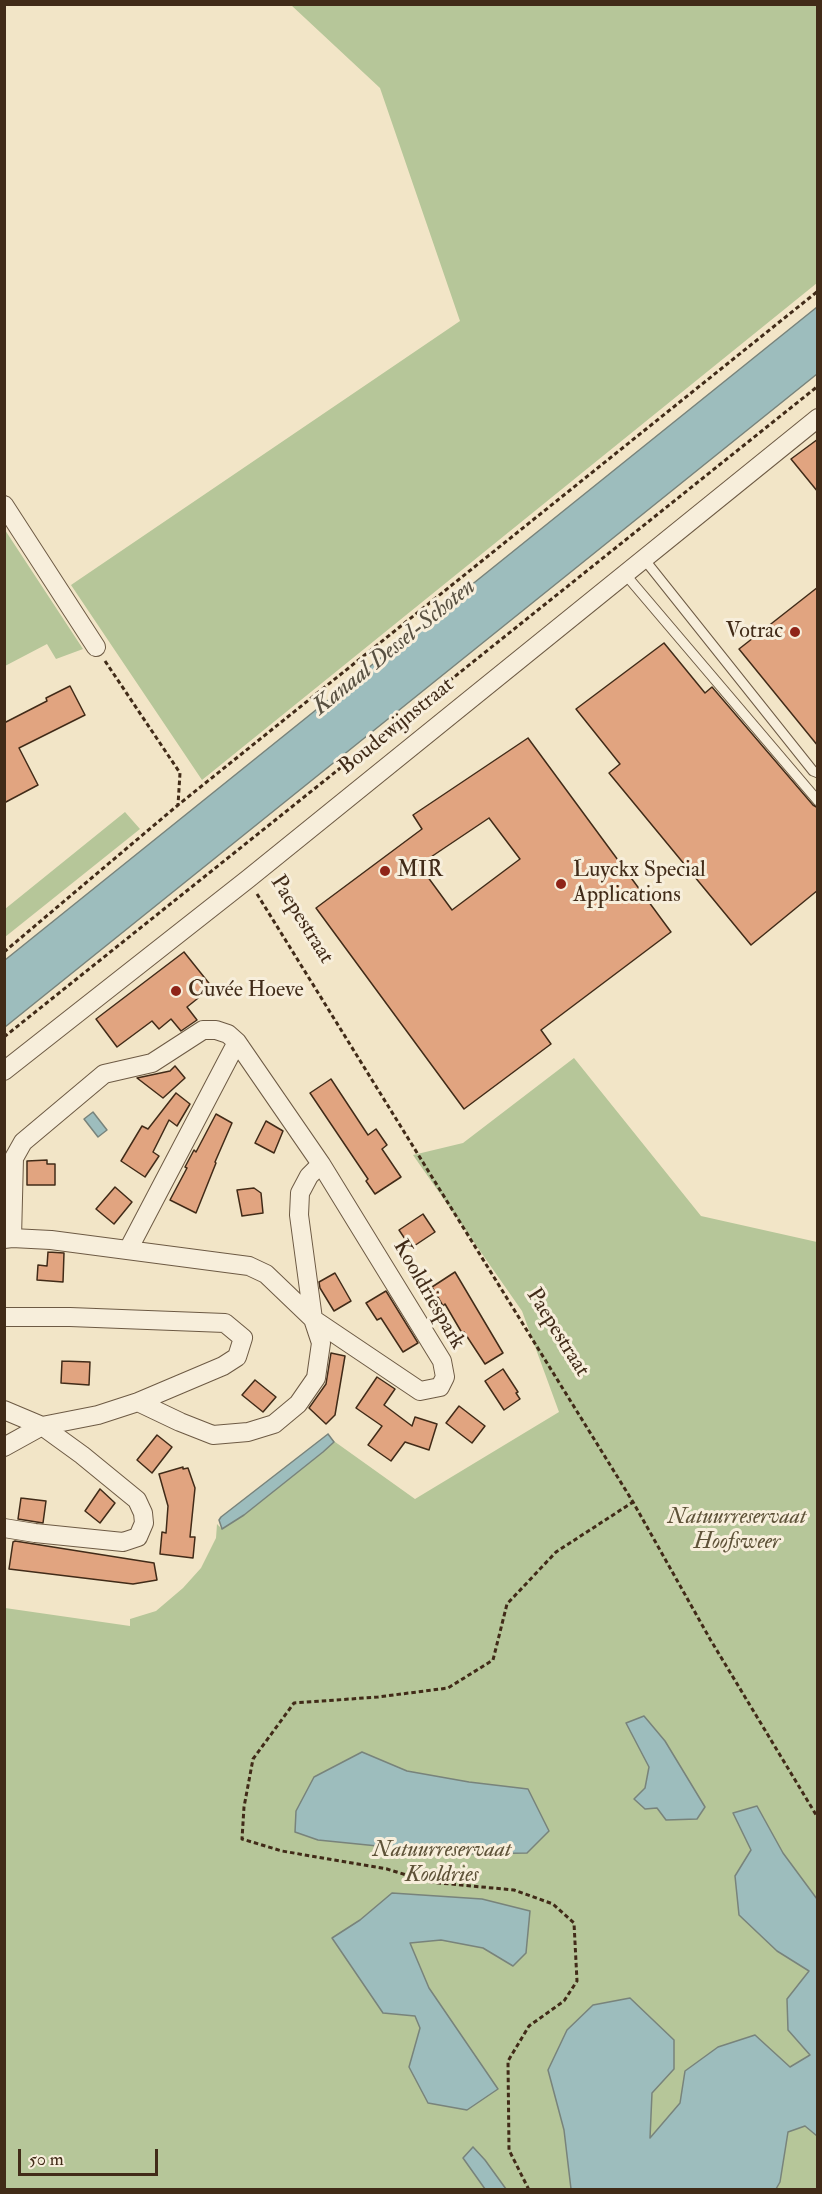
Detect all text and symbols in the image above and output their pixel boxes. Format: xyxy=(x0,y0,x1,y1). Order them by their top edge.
water label: Kanaal Dessel-Schoten xyxy=(308,574,482,722)
place label: Votrac xyxy=(725,619,783,645)
marker: Votrac xyxy=(788,625,802,639)
street label: Boudewijnstraat xyxy=(334,673,460,781)
place label: MIR xyxy=(397,858,443,884)
place label: Luyckx Special Applications xyxy=(573,858,706,909)
marker: MIR xyxy=(378,864,392,878)
street label: Paepestraat xyxy=(264,871,338,969)
marker: Luyckx Special Applications xyxy=(554,877,568,891)
place label: Cuvée Hoeve xyxy=(188,978,304,1004)
marker: Cuvée Hoeve xyxy=(169,984,183,998)
street label: Kooldriespark xyxy=(386,1236,470,1354)
street label: Paepestraat xyxy=(520,1284,594,1382)
park label: Natuurreservaat Hoofsweer xyxy=(668,1505,806,1556)
park label: Natuurreservaat Kooldries xyxy=(373,1838,511,1890)
scale bar xyxy=(21,2137,160,2175)
text: 50 m xyxy=(29,2148,64,2171)

